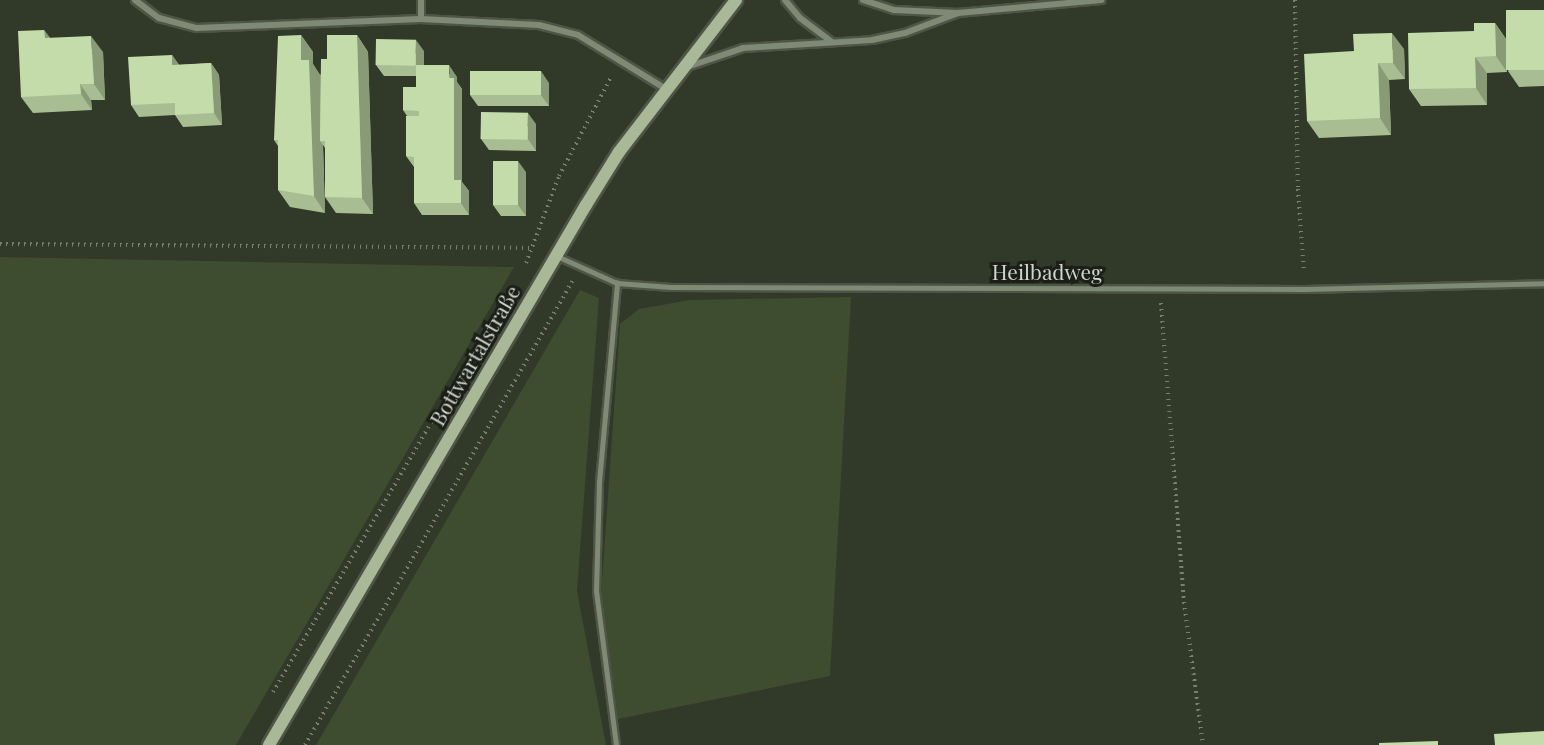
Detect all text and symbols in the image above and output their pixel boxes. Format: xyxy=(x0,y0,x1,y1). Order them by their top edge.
street label: Heilbadweg xyxy=(992,258,1102,284)
street label: Bottwartalstraße xyxy=(424,280,524,430)

